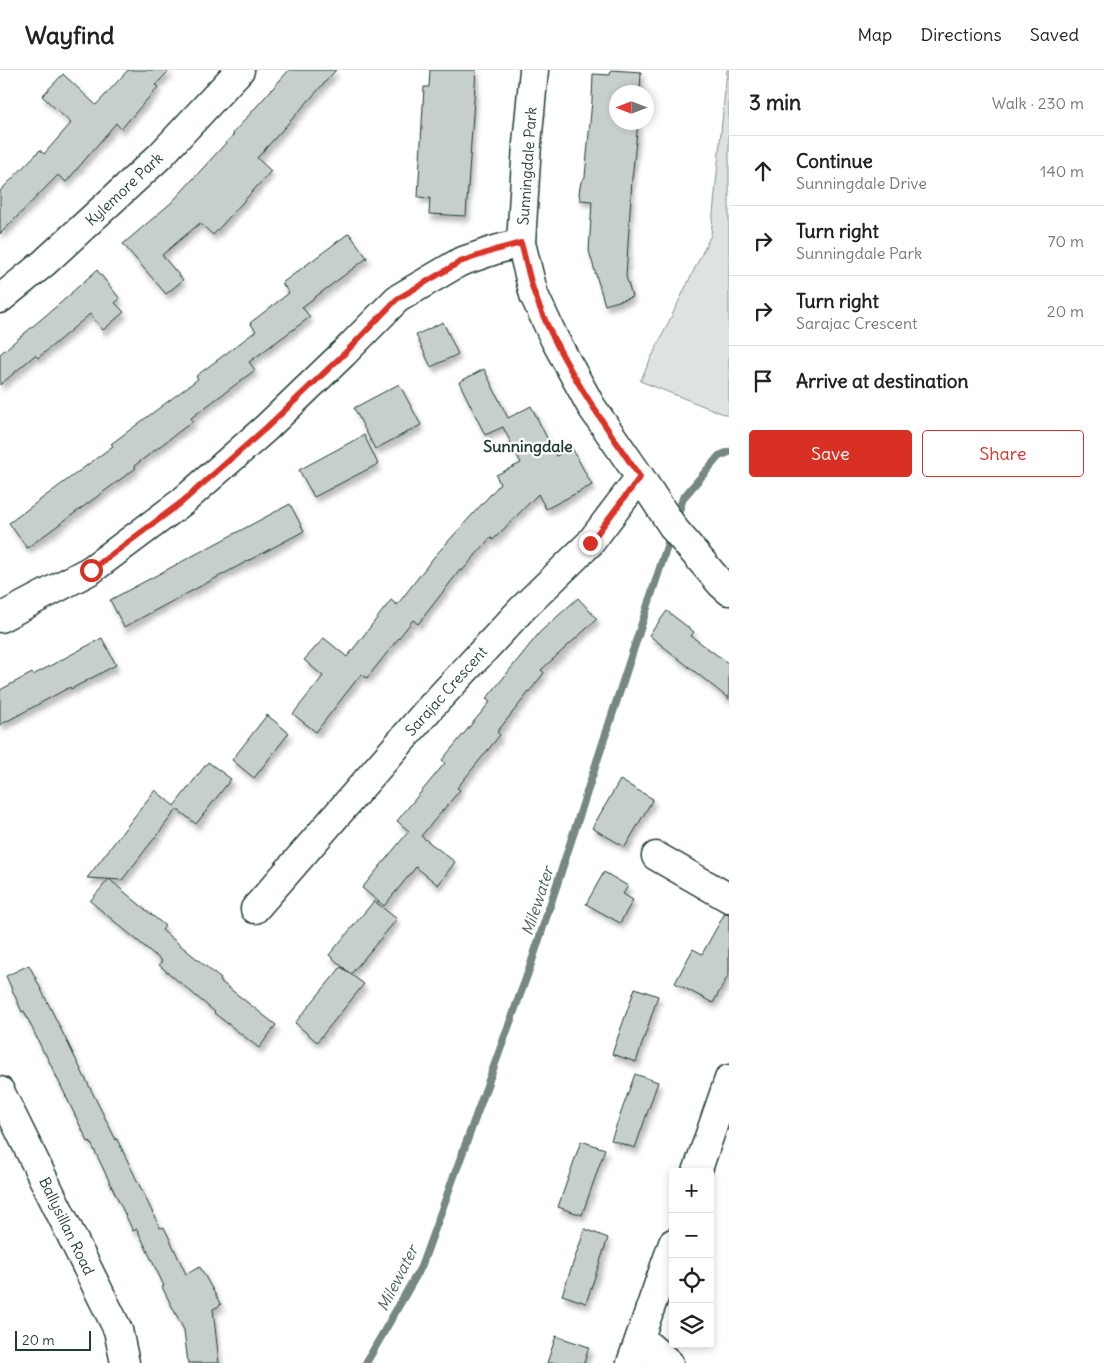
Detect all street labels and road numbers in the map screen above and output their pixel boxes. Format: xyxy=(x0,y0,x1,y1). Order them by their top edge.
street label: Sunningdale Park xyxy=(513,106,541,226)
street label: Kylemore Park xyxy=(81,148,167,230)
street label: Sarajac Crescent xyxy=(401,642,491,740)
street label: Ballysillan Road xyxy=(35,1174,99,1278)

